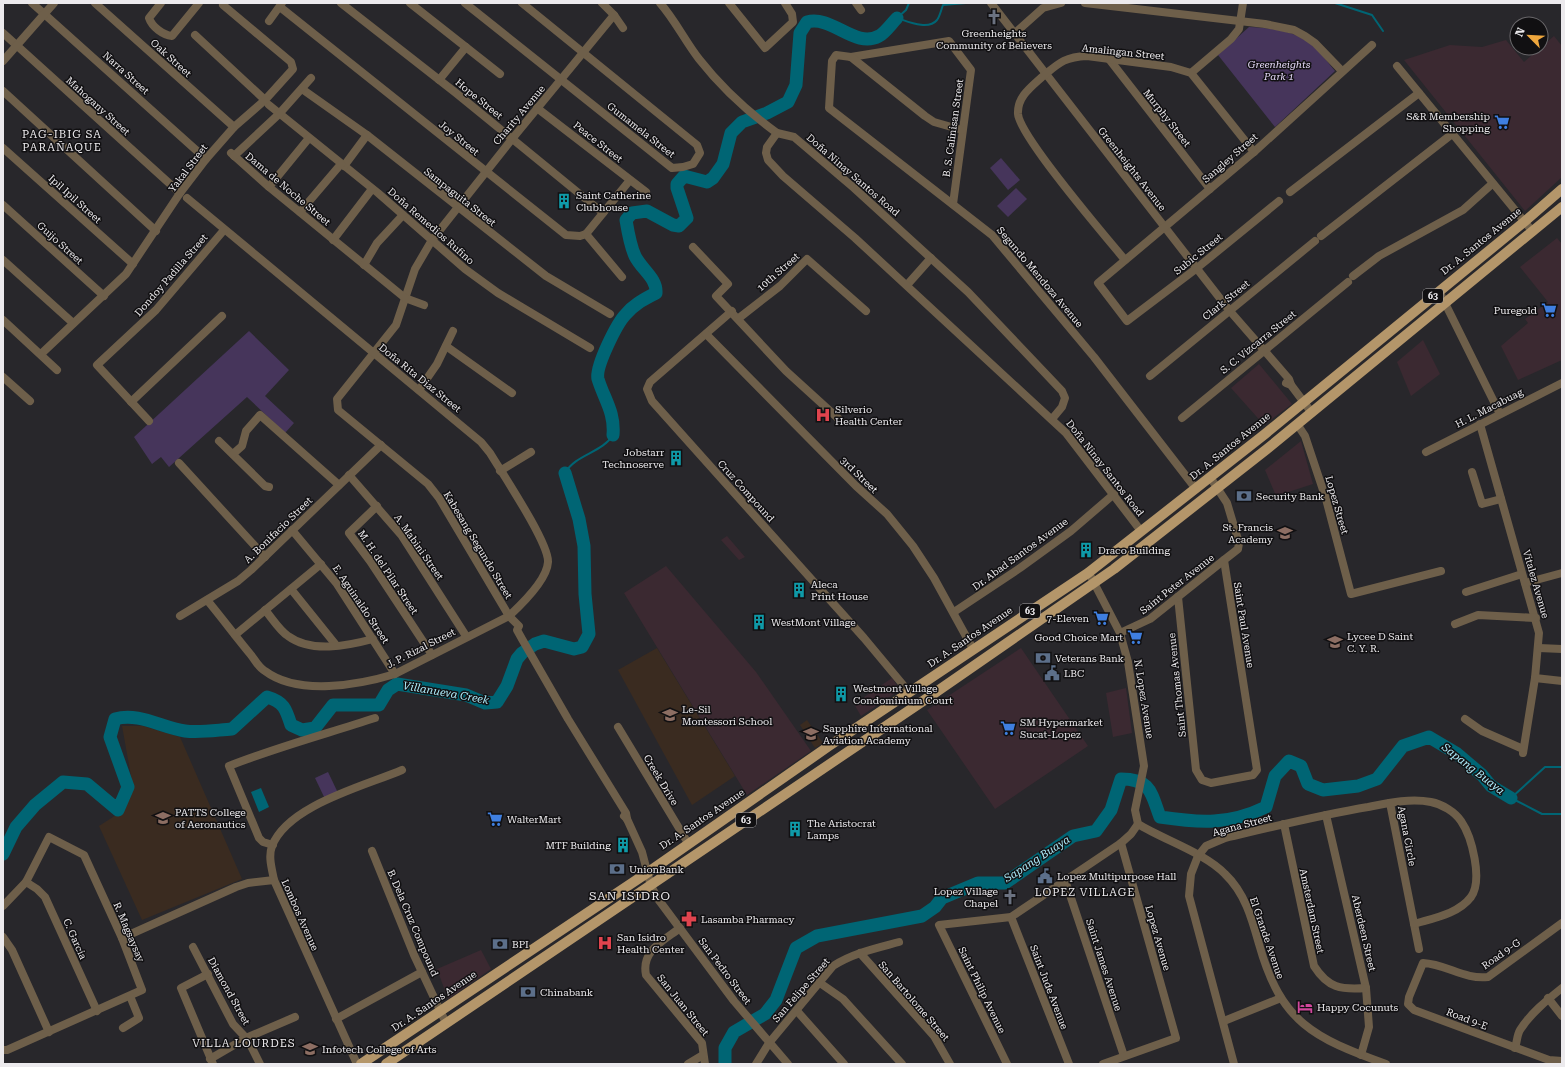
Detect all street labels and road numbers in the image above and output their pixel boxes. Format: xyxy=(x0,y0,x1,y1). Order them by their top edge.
street label: Oak Street xyxy=(148,37,194,79)
street label: Amalingan Street xyxy=(1081,42,1165,62)
street label: Narra Street xyxy=(101,49,151,97)
street label: Mahogany Street xyxy=(64,75,132,138)
street label: Hope Street xyxy=(453,77,505,122)
street label: B. S. Calinisan Street xyxy=(941,78,965,178)
street label: Charity Avenue xyxy=(491,83,547,147)
street label: Murphy Street xyxy=(1141,87,1193,149)
street label: Gumamela Street xyxy=(605,100,677,160)
street label: Joy Street xyxy=(437,118,482,158)
street label: Peace Street xyxy=(571,119,625,165)
street label: Greenheights Avenue xyxy=(1096,125,1168,213)
street label: Sangley Street xyxy=(1200,131,1260,185)
street label: Doña Ninay Santos Road xyxy=(804,132,902,219)
street label: Yakal Street xyxy=(166,142,210,194)
street label: Dama de Noche Street xyxy=(243,150,333,228)
street label: Sampaguita Street xyxy=(422,166,498,229)
street label: Ipil Ipil Street xyxy=(46,173,104,226)
street label: Doña Remedios Rufino xyxy=(386,186,476,266)
street label: Dr. A. Santos Avenue xyxy=(1439,205,1524,277)
street label: Guijo Street xyxy=(35,220,85,267)
street label: Segundo Mendoza Avenue xyxy=(995,225,1086,330)
street label: Subic Street xyxy=(1172,231,1225,277)
street label: Dondoy Padilla Street xyxy=(132,232,210,318)
street label: 10th Street xyxy=(755,250,802,293)
street label: Clark Street xyxy=(1200,278,1252,322)
road number: 63 xyxy=(1423,289,1443,303)
street label: S. C. Vizcarra Street xyxy=(1218,308,1298,376)
street label: Doña Rita Diaz Street xyxy=(377,342,463,415)
street label: H. L. Macabuag xyxy=(1453,386,1525,430)
street label: Dr. A. Santos Avenue xyxy=(1188,410,1273,482)
street label: Doña Ninay Santos Road xyxy=(1064,418,1146,519)
street label: 3rd Street xyxy=(838,455,880,496)
street label: Cruz Compound xyxy=(715,458,777,524)
street label: Lopez Street xyxy=(1323,475,1351,536)
street label: Kabesang Segundo Street xyxy=(442,489,515,601)
street label: A. Bonifacio Street xyxy=(242,495,314,565)
street label: A. Mabini Street xyxy=(392,512,446,582)
street label: Dr. Abad Santos Avenue xyxy=(970,515,1070,592)
street label: M. H. del Pilar Street xyxy=(356,528,420,616)
street label: Vitalez Avenue xyxy=(1521,548,1551,620)
street label: Saint Peter Avenue xyxy=(1138,551,1217,616)
street label: E. Aguinaldo Street xyxy=(331,563,392,646)
street label: Saint Paul Avenue xyxy=(1232,581,1256,669)
street label: Dr. A. Santos Avenue xyxy=(925,604,1015,670)
road number: 63 xyxy=(1020,604,1040,618)
street label: J. P. Rizal Street xyxy=(385,626,457,670)
street label: Saint Thomas Avenue xyxy=(1166,632,1188,738)
street label: N. Lopez Avenue xyxy=(1132,659,1156,740)
street label: Creek Drive xyxy=(642,753,681,808)
street label: Dr. A. Santos Avenue xyxy=(657,786,747,852)
street label: Agana Circle xyxy=(1396,805,1418,868)
street label: Agana Street xyxy=(1211,812,1273,838)
road number: 63 xyxy=(736,813,756,827)
street label: B. Dela Cruz Compound xyxy=(386,868,441,979)
street label: Amsterdam Street xyxy=(1298,868,1326,955)
street label: Lombos Avenue xyxy=(279,878,321,953)
street label: Aberdeen Street xyxy=(1350,894,1378,973)
street label: El Grande Avenue xyxy=(1248,896,1286,981)
street label: R. Magsaysay xyxy=(111,900,147,964)
street label: Lopez Avenue xyxy=(1143,904,1173,972)
street label: C. Garcia xyxy=(61,917,89,962)
street label: Saint James Avenue xyxy=(1084,918,1124,1013)
street label: San Pedro Street xyxy=(696,936,754,1007)
street label: Road 9-G xyxy=(1479,936,1523,971)
street label: Saint Jude Avenue xyxy=(1028,943,1070,1031)
street label: Saint Philip Avenue xyxy=(956,945,1008,1035)
street label: Diamond Street xyxy=(206,955,252,1027)
street label: San Felipe Street xyxy=(770,956,832,1024)
street label: San Bartolome Street xyxy=(876,959,952,1043)
street label: Dr. A. Santos Avenue xyxy=(389,968,479,1034)
street label: San Juan Street xyxy=(655,972,711,1038)
street label: Road 9-E xyxy=(1445,1006,1489,1032)

